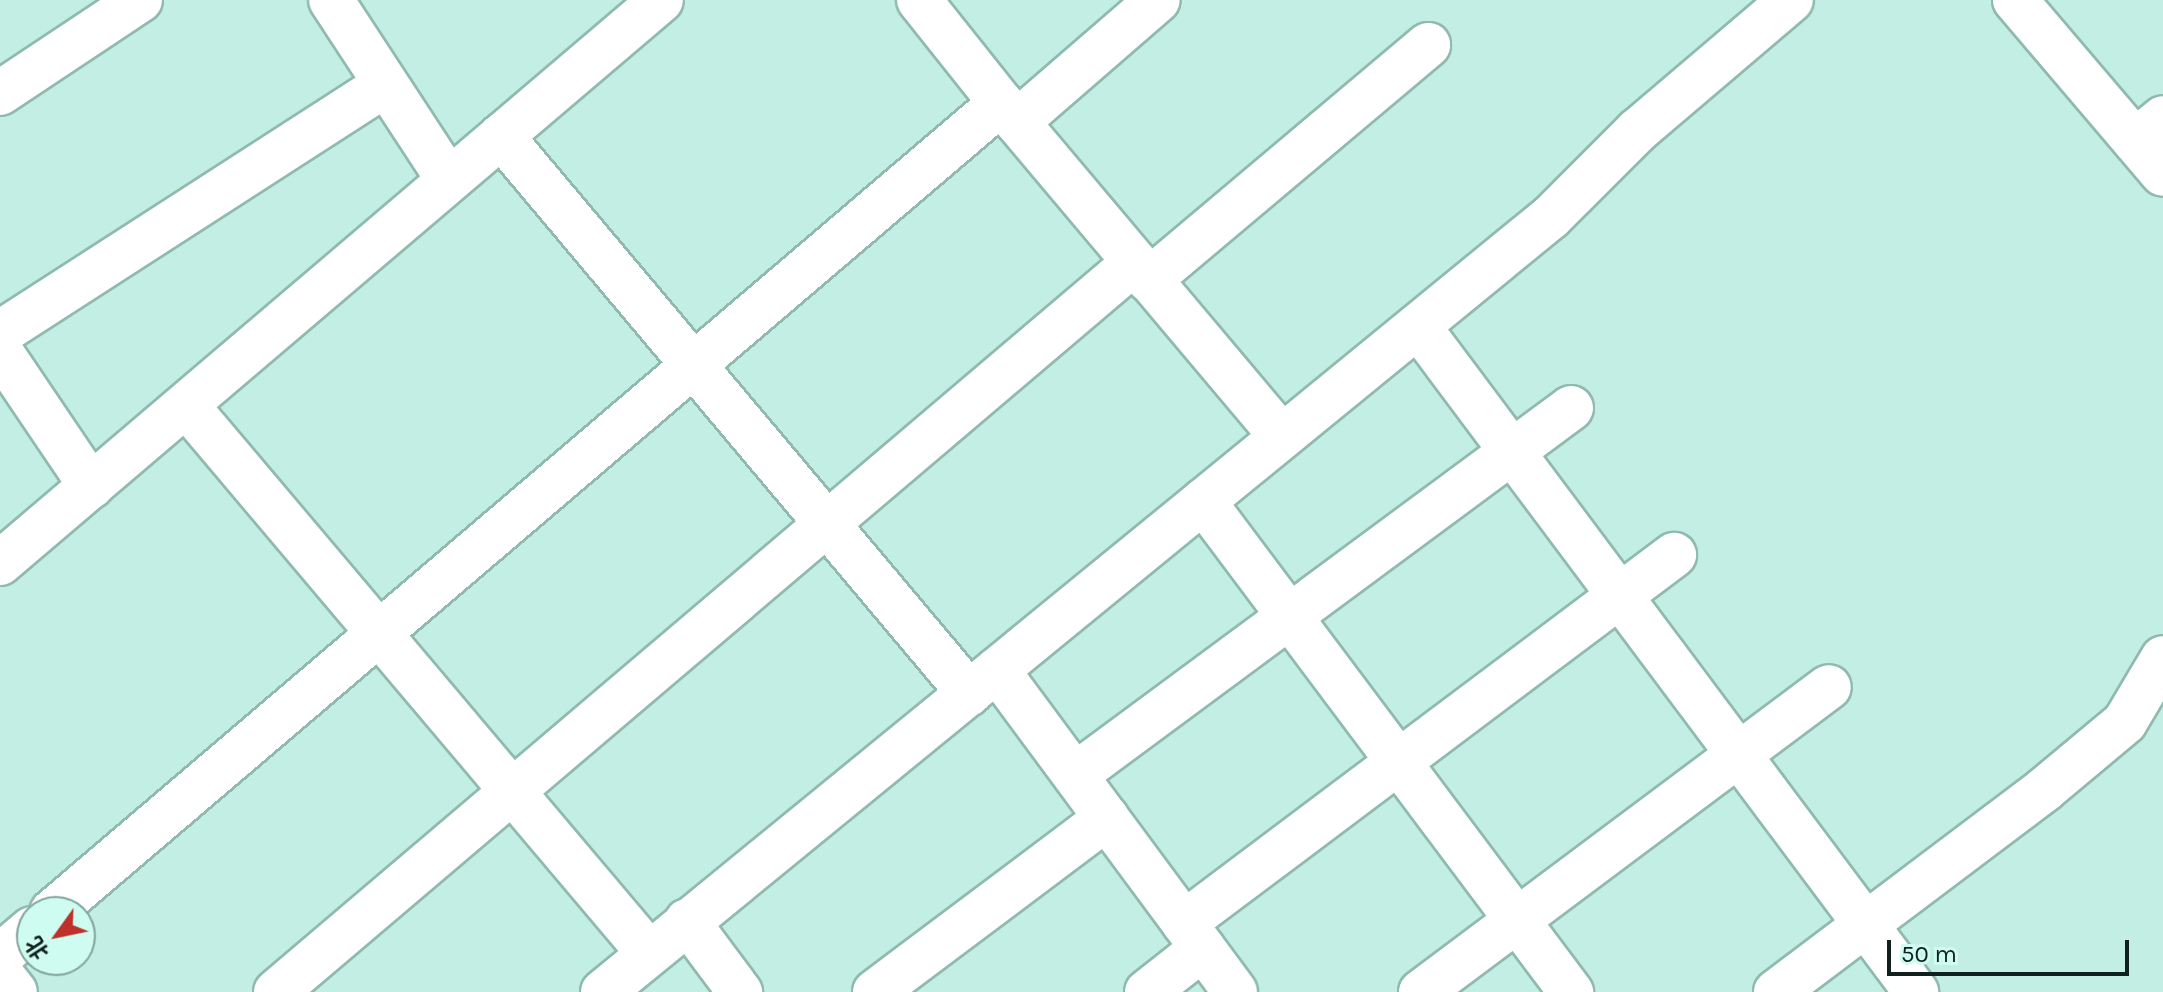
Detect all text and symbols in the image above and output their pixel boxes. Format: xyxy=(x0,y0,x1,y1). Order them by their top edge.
north arrow xyxy=(16,896,96,976)
scale bar xyxy=(1891,924,2133,974)
text: 北 xyxy=(21,932,54,964)
text: 50 m xyxy=(1901,940,1957,968)

